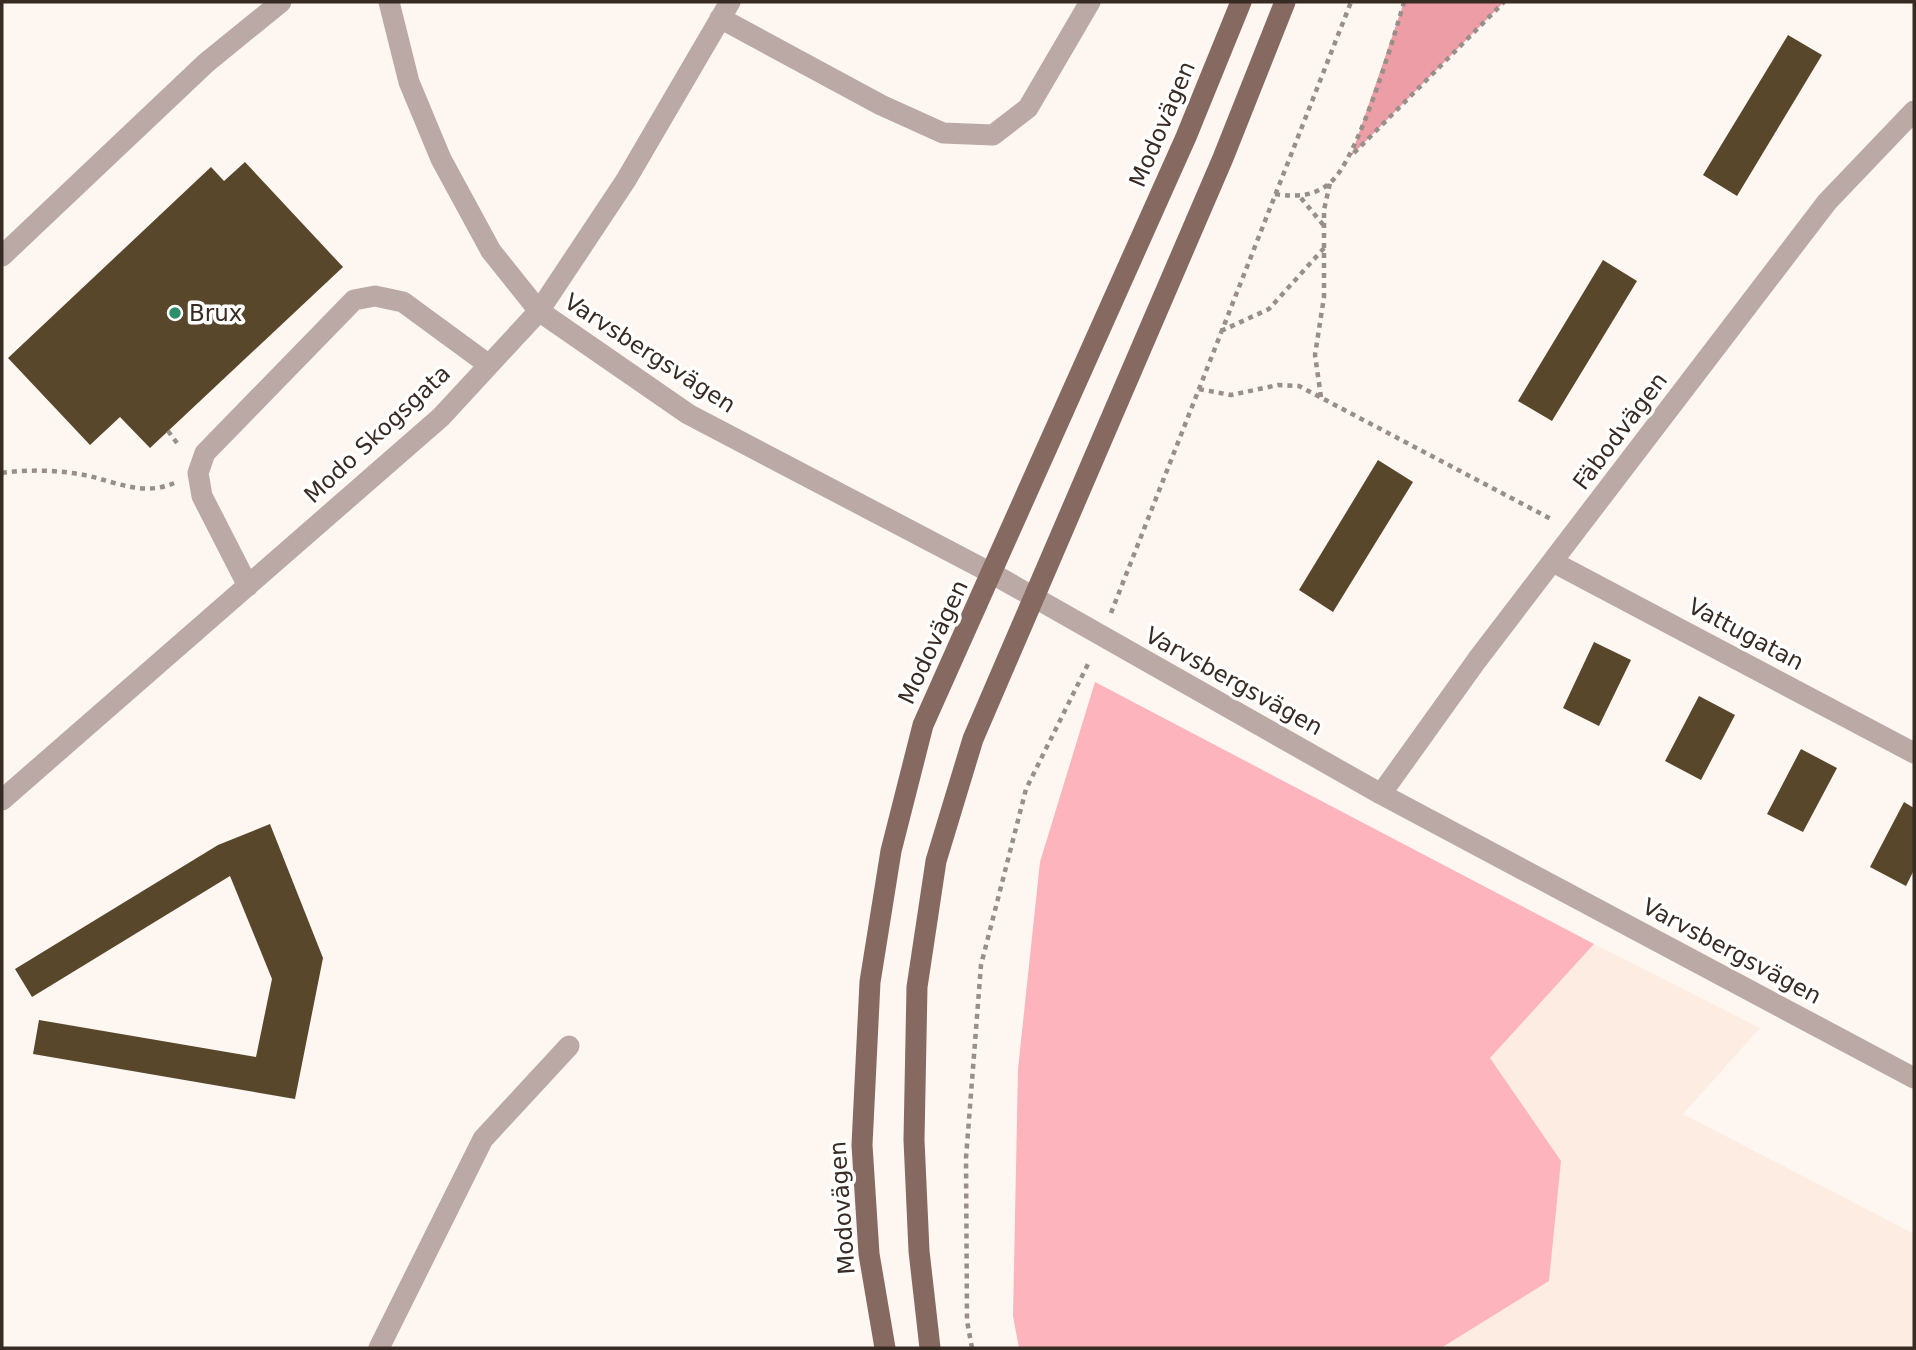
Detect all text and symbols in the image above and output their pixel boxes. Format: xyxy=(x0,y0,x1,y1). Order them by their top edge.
street label: Modovägen xyxy=(1124,57,1200,191)
street label: Varvsbergsvägen xyxy=(560,288,740,418)
place label: Brux xyxy=(189,300,242,326)
marker: Brux xyxy=(167,305,183,321)
street label: Modo Skogsgata xyxy=(299,360,455,508)
street label: Fäbodvägen xyxy=(1568,367,1672,495)
street label: Modovägen xyxy=(893,576,973,708)
street label: Vattugatan xyxy=(1684,593,1808,675)
street label: Varvsbergsvägen xyxy=(1141,622,1327,740)
street label: Varvsbergsvägen xyxy=(1638,893,1826,1009)
street label: Modovägen xyxy=(824,1140,860,1276)

